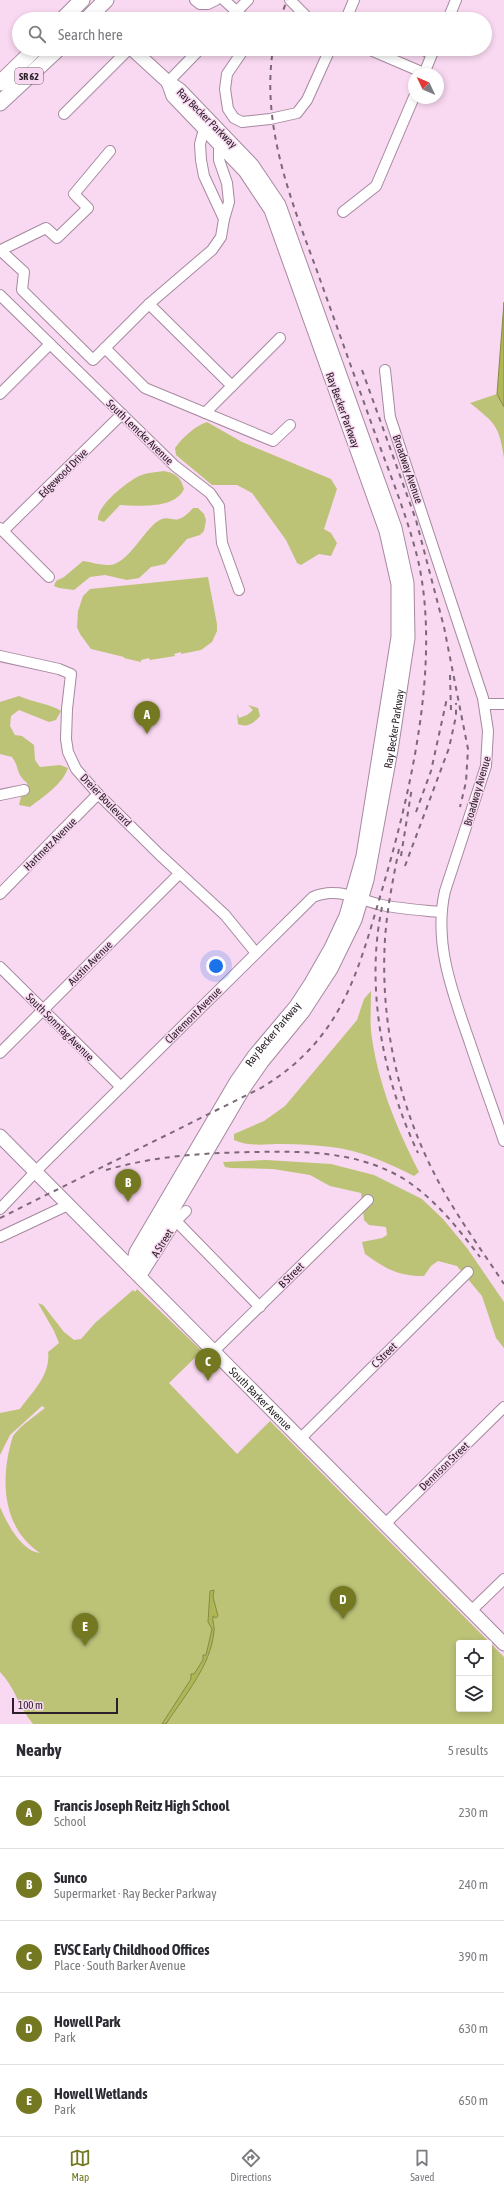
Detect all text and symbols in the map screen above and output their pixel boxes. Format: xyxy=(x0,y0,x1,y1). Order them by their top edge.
search box xyxy=(12,12,492,56)
icon: search xyxy=(26,23,48,45)
text: Search here xyxy=(58,26,123,43)
road number: SR 62 xyxy=(15,68,43,84)
north arrow xyxy=(408,68,444,104)
street label: Ray Becker Parkway xyxy=(175,86,240,151)
street label: Ray Becker Parkway xyxy=(324,370,362,450)
street label: South Lemcke Avenue xyxy=(104,397,176,467)
street label: Broadway Avenue xyxy=(391,433,425,505)
street label: Edgewood Drive xyxy=(36,446,90,500)
street label: Ray Becker Parkway xyxy=(382,688,406,769)
pin: A xyxy=(134,701,160,734)
street label: Broadway Avenue xyxy=(461,755,493,827)
street label: Dreier Boulevard xyxy=(78,771,134,829)
street label: Hartmetz Avenue xyxy=(21,815,79,873)
street label: Austin Avenue xyxy=(65,938,115,988)
your location xyxy=(206,956,226,976)
street label: Claremont Avenue xyxy=(162,984,224,1046)
street label: South Sonntag Avenue xyxy=(24,991,96,1063)
street label: Ray Becker Parkway xyxy=(243,1000,303,1069)
pin: B xyxy=(115,1169,141,1202)
street label: A Street xyxy=(149,1227,175,1259)
street label: B Street xyxy=(276,1260,306,1290)
street label: C Street xyxy=(369,1340,399,1370)
pin: C xyxy=(195,1348,221,1381)
street label: South Barker Avenue xyxy=(227,1365,294,1433)
street label: Dennison Street xyxy=(417,1439,471,1493)
pin: D xyxy=(330,1586,356,1619)
pin: E xyxy=(72,1613,98,1646)
map controls xyxy=(456,1640,492,1712)
button: locate xyxy=(456,1640,492,1676)
button: layers xyxy=(456,1676,492,1712)
scale bar xyxy=(12,1696,118,1715)
text: 100 m xyxy=(18,1699,43,1711)
text: Nearby xyxy=(16,1740,62,1760)
text: 5 results xyxy=(448,1743,488,1758)
text: Francis Joseph Reitz High School xyxy=(54,1797,230,1814)
text: A xyxy=(26,1805,32,1820)
text: 230 m xyxy=(459,1805,488,1820)
text: School xyxy=(54,1814,86,1829)
text: Sunco xyxy=(54,1869,87,1886)
text: B xyxy=(26,1877,32,1892)
text: 240 m xyxy=(459,1877,488,1892)
text: Supermarket · Ray Becker Parkway xyxy=(54,1886,217,1901)
text: EVSC Early Childhood Offices xyxy=(54,1941,210,1958)
text: C xyxy=(26,1949,32,1964)
text: 390 m xyxy=(459,1949,488,1964)
text: Place · South Barker Avenue xyxy=(54,1958,186,1973)
text: Howell Park xyxy=(54,2013,120,2030)
text: D xyxy=(25,2021,33,2036)
text: 630 m xyxy=(459,2021,488,2036)
text: Park xyxy=(54,2030,76,2045)
text: Howell Wetlands xyxy=(54,2085,147,2102)
text: E xyxy=(26,2093,32,2108)
text: 650 m xyxy=(459,2093,488,2108)
text: Park xyxy=(54,2102,76,2117)
tab: Map xyxy=(69,2147,91,2183)
tab: Directions xyxy=(230,2147,271,2183)
tab: Saved xyxy=(410,2147,435,2183)

